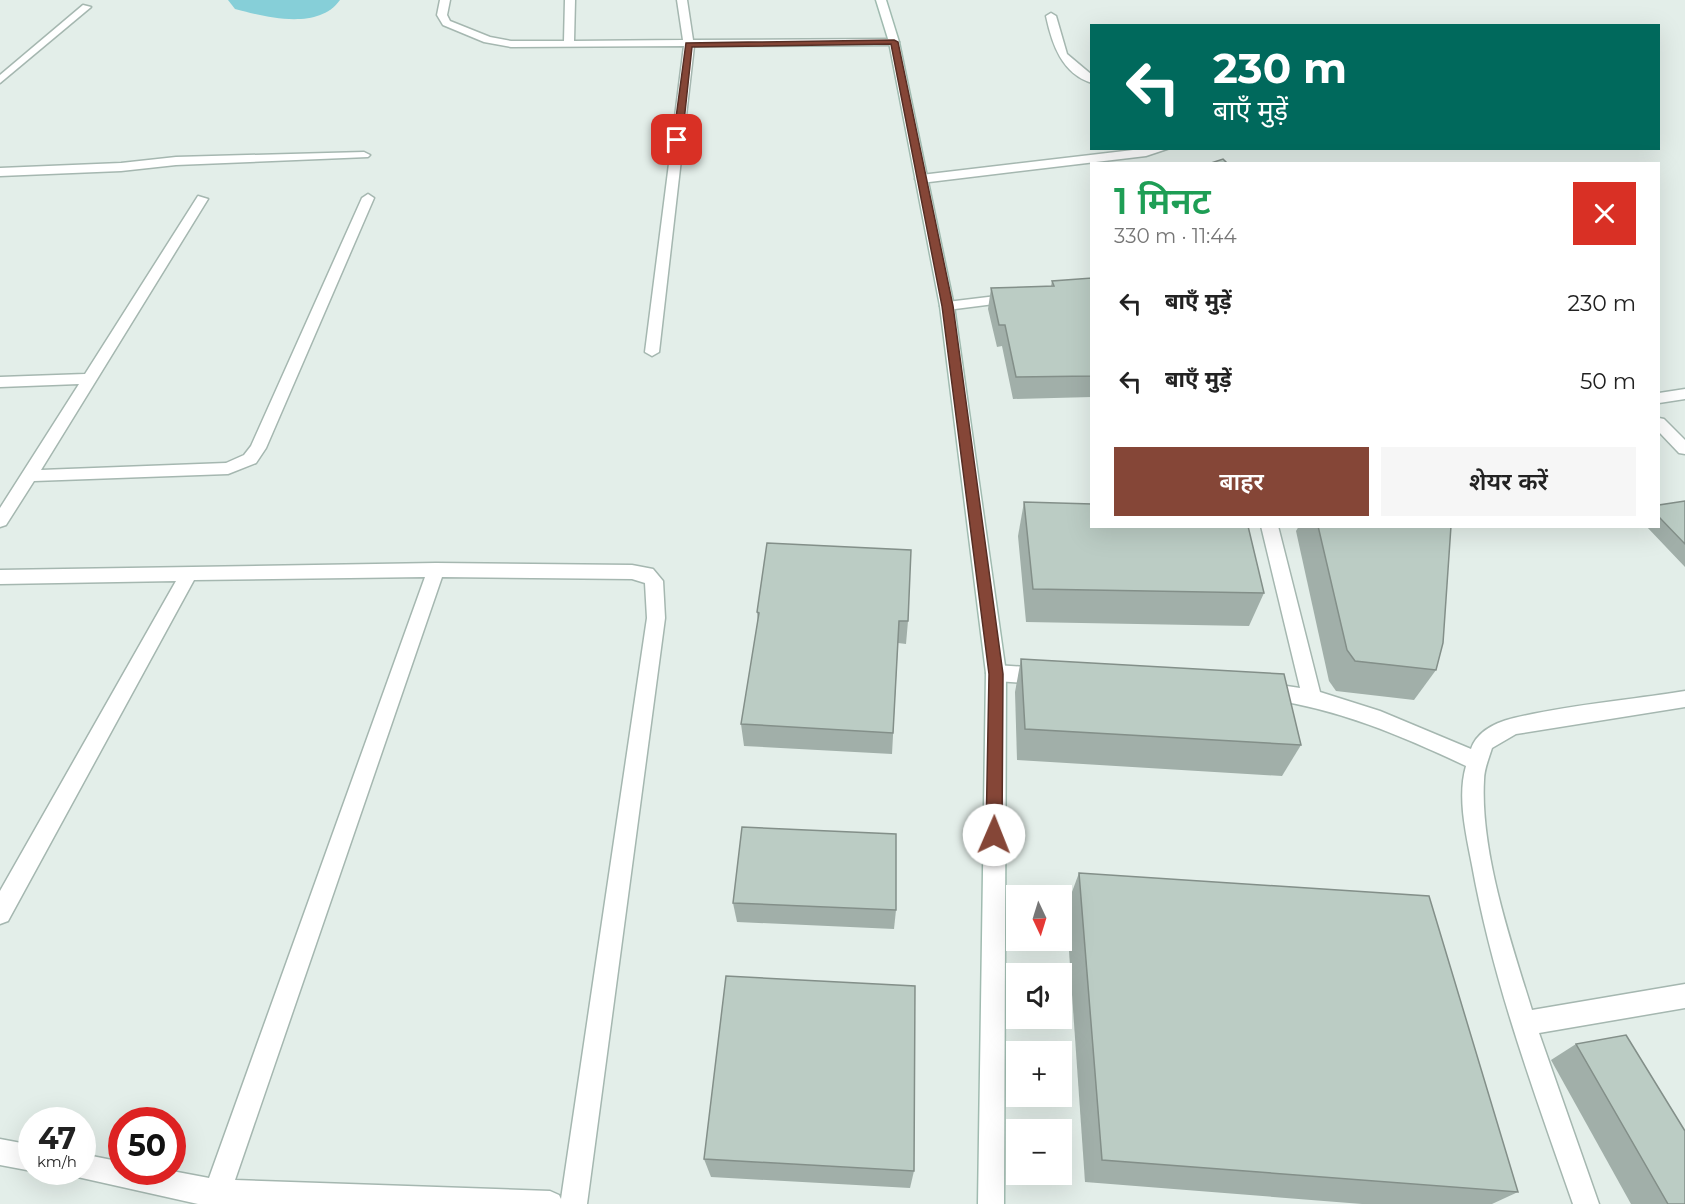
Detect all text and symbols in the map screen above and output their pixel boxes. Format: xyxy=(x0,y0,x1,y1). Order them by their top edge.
text: 230 m xyxy=(1213,42,1347,94)
icon: left xyxy=(1114,48,1192,126)
text: बाएँ मुड़ें xyxy=(1213,94,1288,127)
pin xyxy=(651,114,702,165)
icon: arrive xyxy=(660,123,693,156)
text: 1 मिनट xyxy=(1114,179,1211,223)
button: close xyxy=(1573,182,1636,245)
text: 330 m · 11:44 xyxy=(1114,224,1237,248)
icon: left xyxy=(1114,287,1147,320)
text: बाएँ मुड़ें xyxy=(1165,288,1232,315)
text: 230 m xyxy=(1567,290,1636,317)
icon: left xyxy=(1114,365,1147,398)
text: बाएँ मुड़ें xyxy=(1165,366,1232,393)
text: 50 m xyxy=(1580,368,1636,395)
button: बाहर xyxy=(1114,447,1369,516)
button: शेयर करें xyxy=(1381,447,1636,516)
position arrow xyxy=(962,803,1026,867)
north arrow xyxy=(1006,885,1072,951)
map controls xyxy=(1006,885,1072,1185)
button: sound xyxy=(1006,963,1072,1029)
button: + xyxy=(1006,1041,1072,1107)
speed limit sign: 50 xyxy=(108,1107,186,1185)
button: − xyxy=(1006,1119,1072,1185)
text: 47 xyxy=(38,1120,76,1157)
text: km/h xyxy=(37,1152,77,1171)

